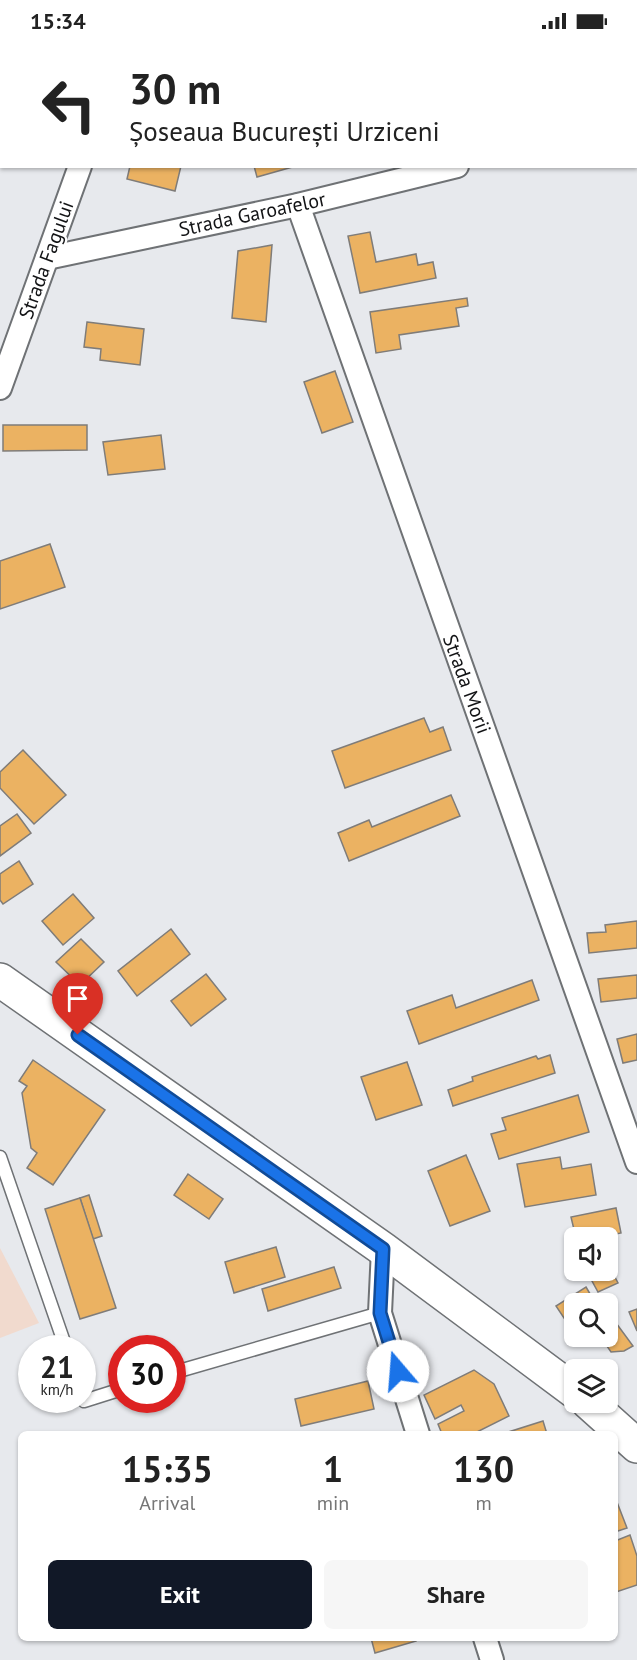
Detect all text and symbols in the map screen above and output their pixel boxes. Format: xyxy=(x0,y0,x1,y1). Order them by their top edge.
text: 15:34 xyxy=(30,7,86,35)
text: 30 m xyxy=(129,61,221,116)
icon: left xyxy=(30,66,108,144)
text: Șoseaua București Urziceni xyxy=(129,114,440,148)
street label: Strada Garoafelor xyxy=(176,186,328,242)
street label: Strada Fagului xyxy=(13,197,79,323)
street label: Strada Morii xyxy=(437,631,497,737)
pin xyxy=(52,973,103,1035)
icon: arrive xyxy=(61,982,94,1015)
map controls xyxy=(564,1227,618,1413)
button: sound xyxy=(564,1227,618,1281)
button: search xyxy=(564,1293,618,1347)
speed limit sign: 30 xyxy=(108,1335,186,1413)
position arrow xyxy=(366,1339,430,1403)
text: 21 xyxy=(40,1347,74,1386)
button: layers xyxy=(564,1359,618,1413)
text: km/h xyxy=(41,1380,73,1399)
text: 15:35 xyxy=(122,1445,213,1492)
text: 1 xyxy=(323,1445,343,1492)
text: 130 xyxy=(453,1445,514,1492)
text: Arrival xyxy=(139,1490,195,1516)
text: min xyxy=(317,1490,349,1516)
text: m xyxy=(476,1490,492,1516)
button: Exit xyxy=(48,1560,312,1629)
button: Share xyxy=(324,1560,588,1629)

